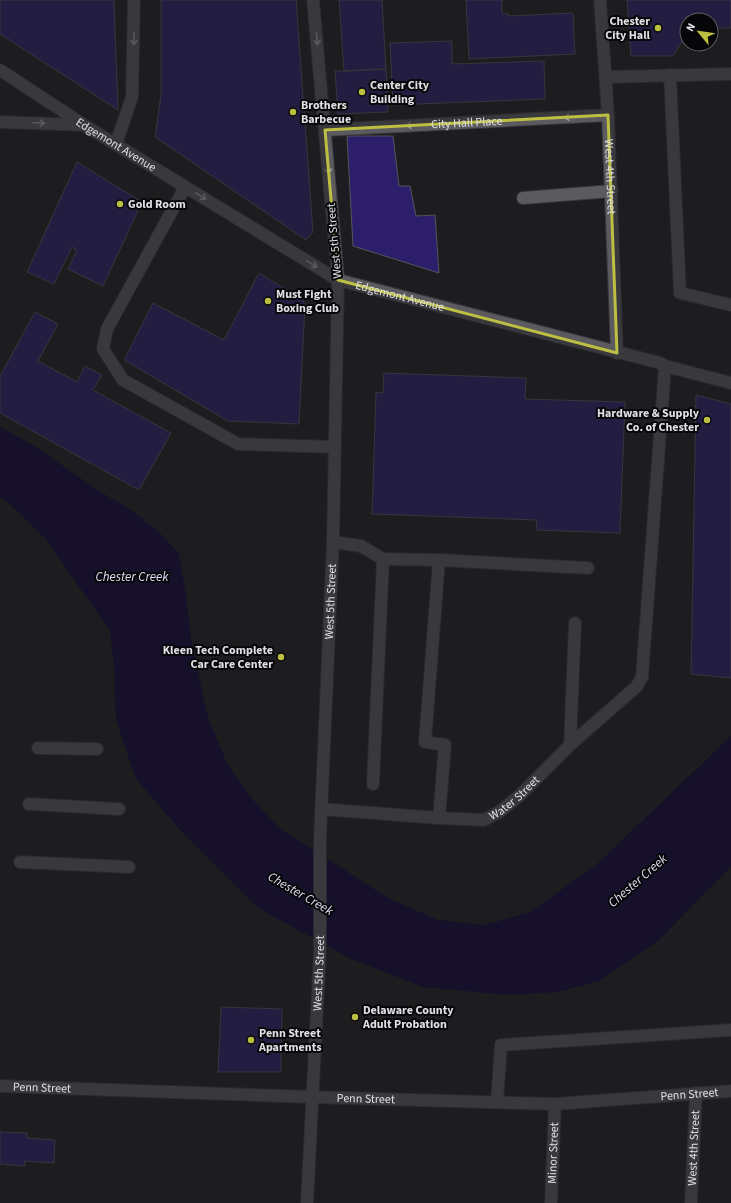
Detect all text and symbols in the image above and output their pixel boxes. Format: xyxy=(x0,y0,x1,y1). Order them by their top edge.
north arrow xyxy=(679,12,719,52)
place label: Chester City Hall xyxy=(605,13,651,44)
text: N xyxy=(682,21,699,34)
marker: Chester City Hall xyxy=(653,23,663,33)
one-way arrow xyxy=(130,32,137,45)
one-way arrow xyxy=(313,32,320,45)
place label: Center City Building xyxy=(370,77,430,108)
marker: Center City Building xyxy=(357,87,367,97)
place label: Brothers Barbecue xyxy=(301,97,351,128)
marker: Brothers Barbecue xyxy=(288,107,298,117)
street label: City Hall Place xyxy=(431,113,503,133)
street label: Edgemont Avenue xyxy=(72,114,159,176)
one-way arrow xyxy=(564,114,577,121)
one-way arrow xyxy=(32,120,45,127)
one-way arrow xyxy=(406,122,419,129)
street label: West 4th Street xyxy=(600,139,620,215)
one-way arrow xyxy=(324,161,332,174)
one-way arrow xyxy=(195,193,207,201)
place label: Gold Room xyxy=(128,196,186,213)
marker: Gold Room xyxy=(115,199,125,209)
street label: West 5th Street xyxy=(323,203,346,279)
one-way arrow xyxy=(306,260,317,268)
street label: Edgemont Avenue xyxy=(354,277,446,316)
place label: Must Fight Boxing Club xyxy=(276,286,339,317)
marker: Must Fight Boxing Club xyxy=(263,296,273,306)
place label: Hardware & Supply Co. of Chester xyxy=(597,405,700,436)
marker: Hardware & Supply Co. of Chester xyxy=(702,415,712,425)
street label: West 5th Street xyxy=(321,563,341,640)
water label: Chester Creek xyxy=(96,568,169,586)
place label: Kleen Tech Complete Car Care Center xyxy=(163,642,273,673)
marker: Kleen Tech Complete Car Care Center xyxy=(276,652,286,662)
street label: Water Street xyxy=(486,772,544,825)
water label: Chester Creek xyxy=(604,850,672,911)
water label: Chester Creek xyxy=(264,868,337,920)
street label: West 5th Street xyxy=(309,935,329,1012)
place label: Delaware County Adult Probation xyxy=(362,1002,454,1033)
marker: Delaware County Adult Probation xyxy=(350,1012,360,1022)
place label: Penn Street Apartments xyxy=(258,1025,321,1056)
marker: Penn Street Apartments xyxy=(246,1035,256,1045)
street label: Penn Street xyxy=(13,1078,71,1097)
street label: Penn Street xyxy=(660,1084,719,1105)
street label: Penn Street xyxy=(336,1090,395,1108)
street label: West 4th Street xyxy=(684,1110,704,1186)
street label: Minor Street xyxy=(544,1122,563,1184)

